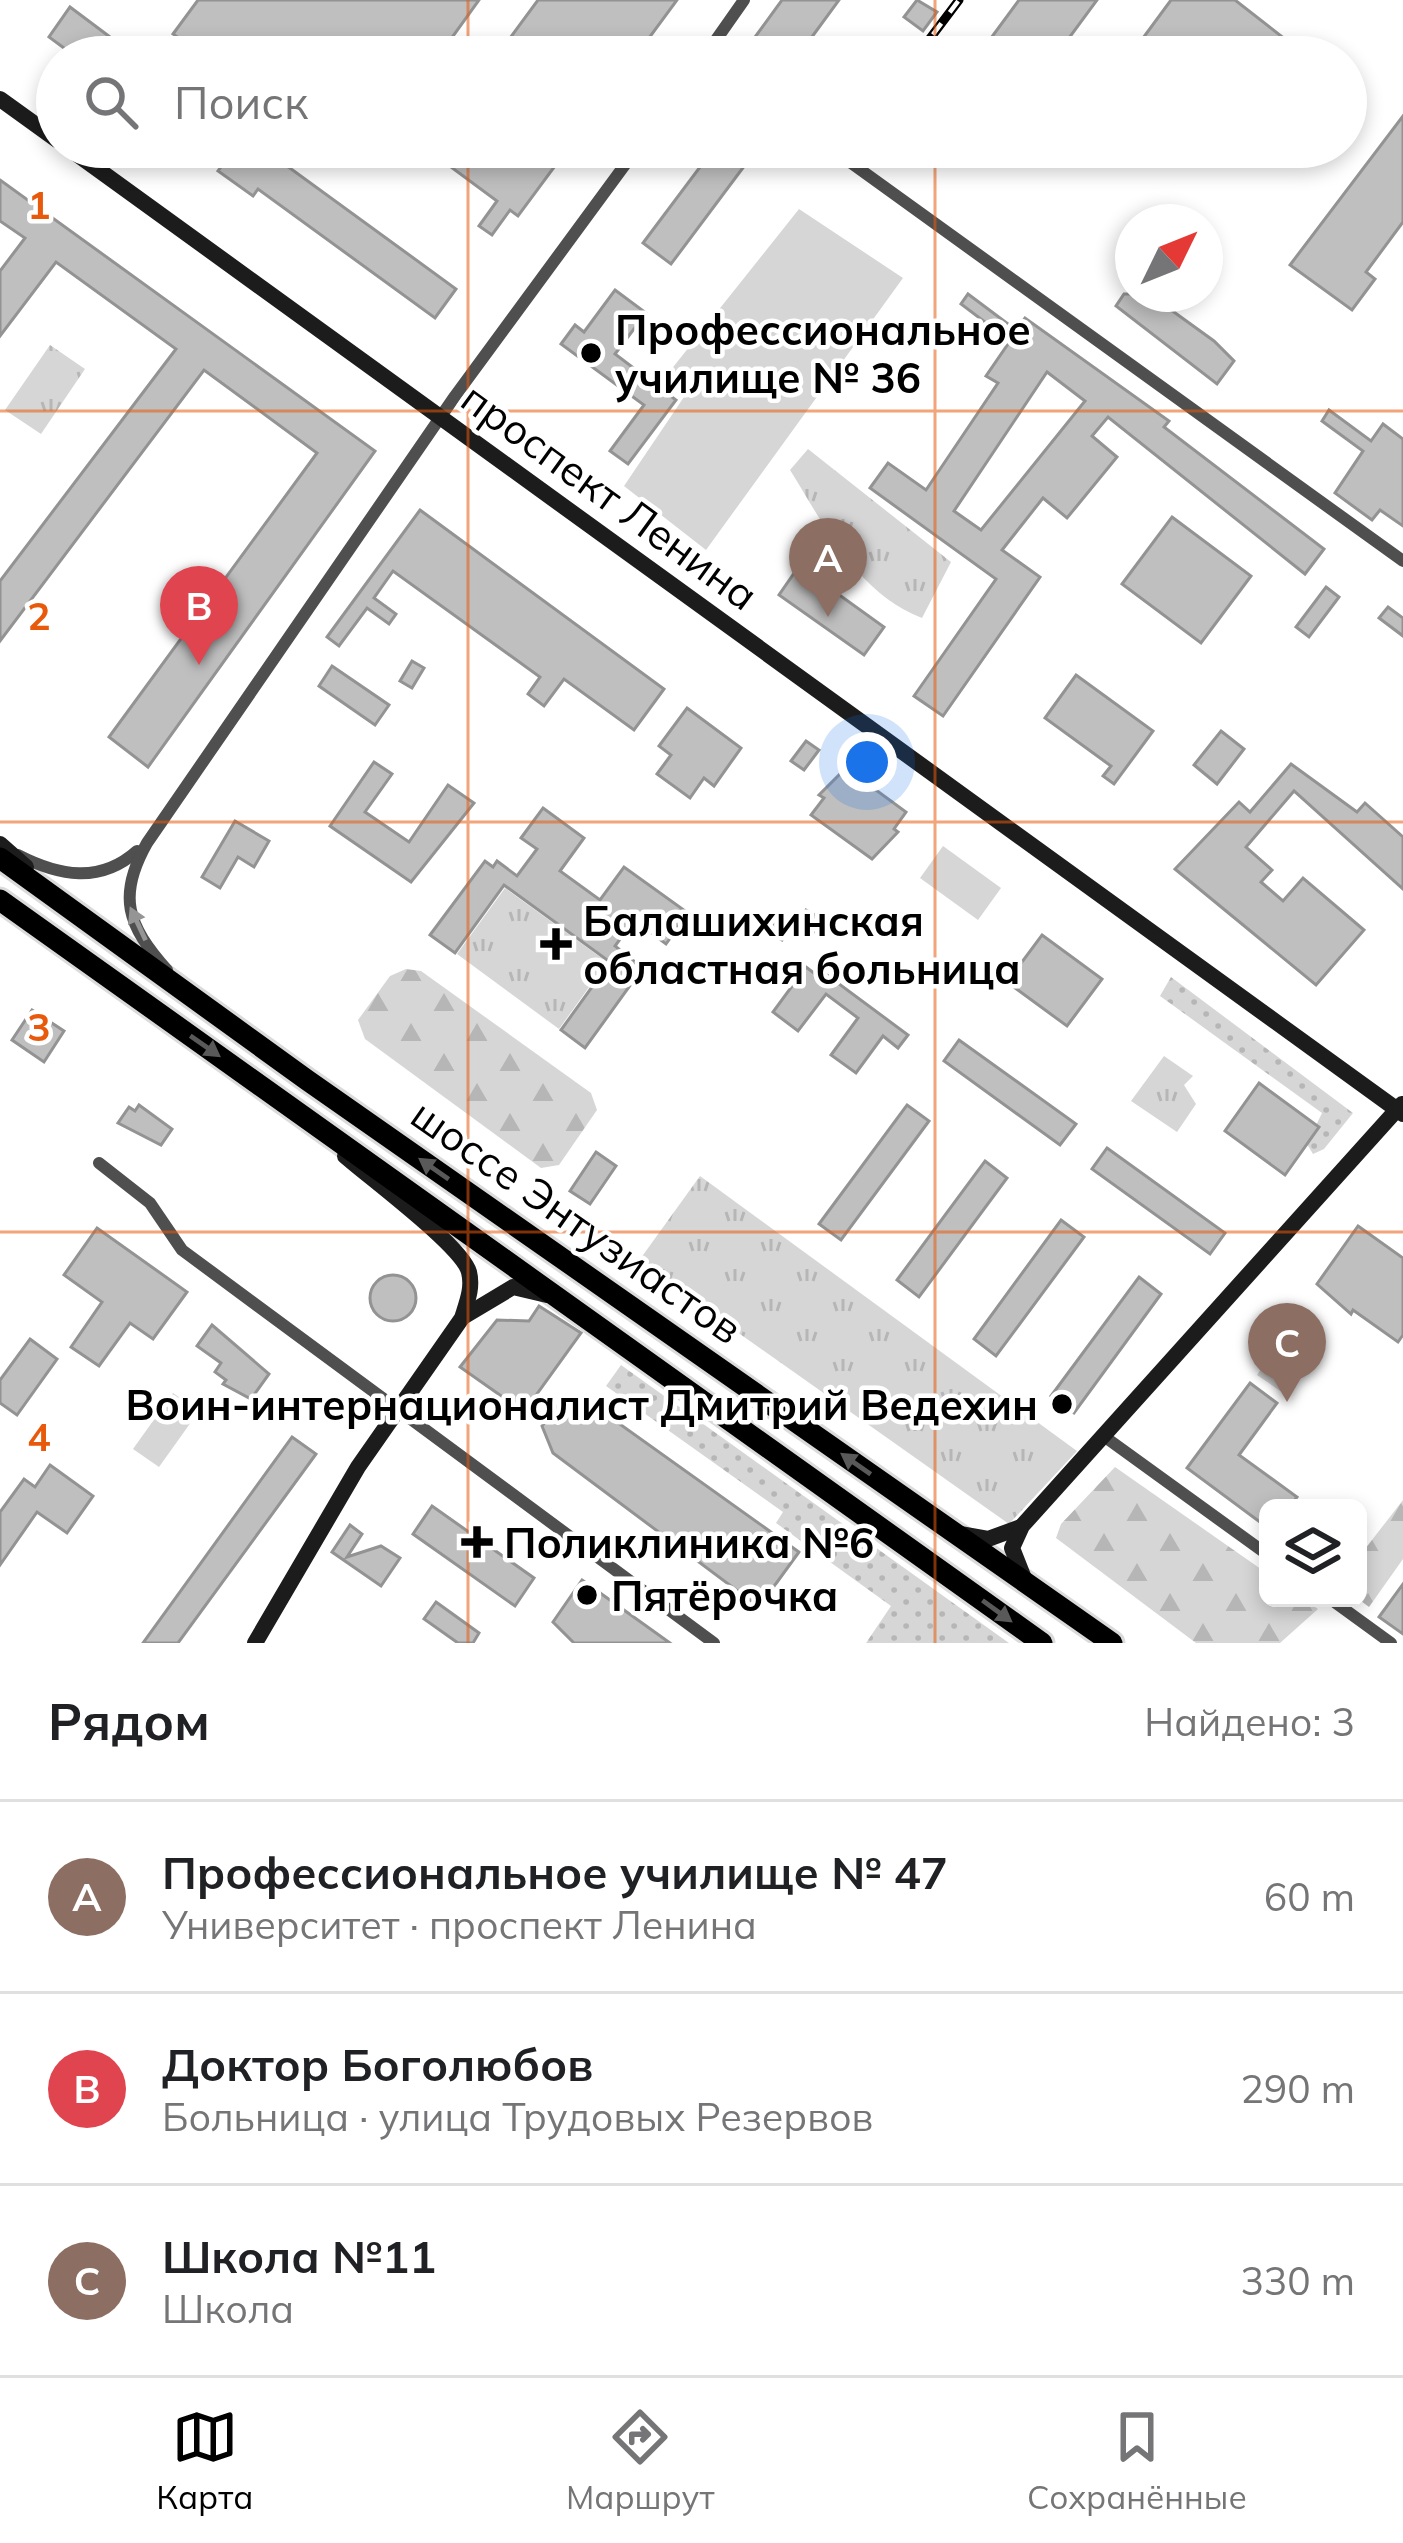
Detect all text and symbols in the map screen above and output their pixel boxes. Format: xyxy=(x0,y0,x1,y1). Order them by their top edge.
search box xyxy=(36,36,1367,168)
icon: search xyxy=(78,69,144,135)
text: Поиск xyxy=(174,74,308,130)
text: 1 xyxy=(27,180,51,229)
north arrow xyxy=(1115,204,1223,312)
place label: Профессиональное училище № 36 xyxy=(615,303,1031,404)
marker: Профессиональное училище № 36 xyxy=(578,340,604,366)
street label: проспект Ленина xyxy=(452,371,768,621)
pin: A xyxy=(789,518,867,617)
pin: B xyxy=(160,566,238,665)
text: 2 xyxy=(27,591,51,640)
your location xyxy=(837,732,897,792)
place label: Балашихинская областная больница xyxy=(583,894,1021,995)
one-way arrow xyxy=(127,906,147,941)
marker: Балашихинская областная больница xyxy=(540,928,572,960)
text: 3 xyxy=(27,1002,51,1051)
one-way arrow xyxy=(189,1034,222,1057)
street label: шоссе Энтузиастов xyxy=(402,1087,752,1355)
one-way arrow xyxy=(418,1158,451,1181)
pin: C xyxy=(1248,1303,1326,1402)
place label: Воин-интернационалист Дмитрий Ведехин xyxy=(126,1378,1038,1431)
marker: Воин-интернационалист Дмитрий Ведехин xyxy=(1049,1391,1075,1417)
text: 4 xyxy=(27,1412,51,1461)
one-way arrow xyxy=(840,1453,872,1476)
map controls xyxy=(1259,1499,1367,1607)
button: layers xyxy=(1259,1499,1367,1607)
place label: Поликлиника №6 xyxy=(504,1516,874,1569)
marker: Поликлиника №6 xyxy=(461,1526,493,1558)
place label: Пятёрочка xyxy=(611,1569,838,1622)
marker: Пятёрочка xyxy=(574,1582,600,1608)
one-way arrow xyxy=(981,1599,1013,1622)
text: Рядом xyxy=(48,1689,210,1753)
text: Найдено: 3 xyxy=(1144,1697,1355,1746)
text: Профессиональное училище № 47 xyxy=(162,1844,948,1900)
text: A xyxy=(72,1872,102,1921)
text: 60 m xyxy=(1264,1872,1355,1921)
text: Университет · проспект Ленина xyxy=(162,1900,757,1949)
text: Доктор Боголюбов xyxy=(162,2036,593,2092)
text: B xyxy=(74,2064,100,2113)
text: 290 m xyxy=(1240,2064,1355,2113)
text: Больница · улица Трудовых Резервов xyxy=(162,2092,873,2141)
text: Школа №11 xyxy=(162,2228,436,2284)
text: C xyxy=(74,2256,100,2305)
text: 330 m xyxy=(1240,2256,1355,2305)
text: Школа xyxy=(162,2284,294,2333)
tab: Карта xyxy=(156,2404,253,2517)
tab: Маршрут xyxy=(566,2404,714,2517)
tab: Сохранённые xyxy=(1027,2404,1247,2517)

